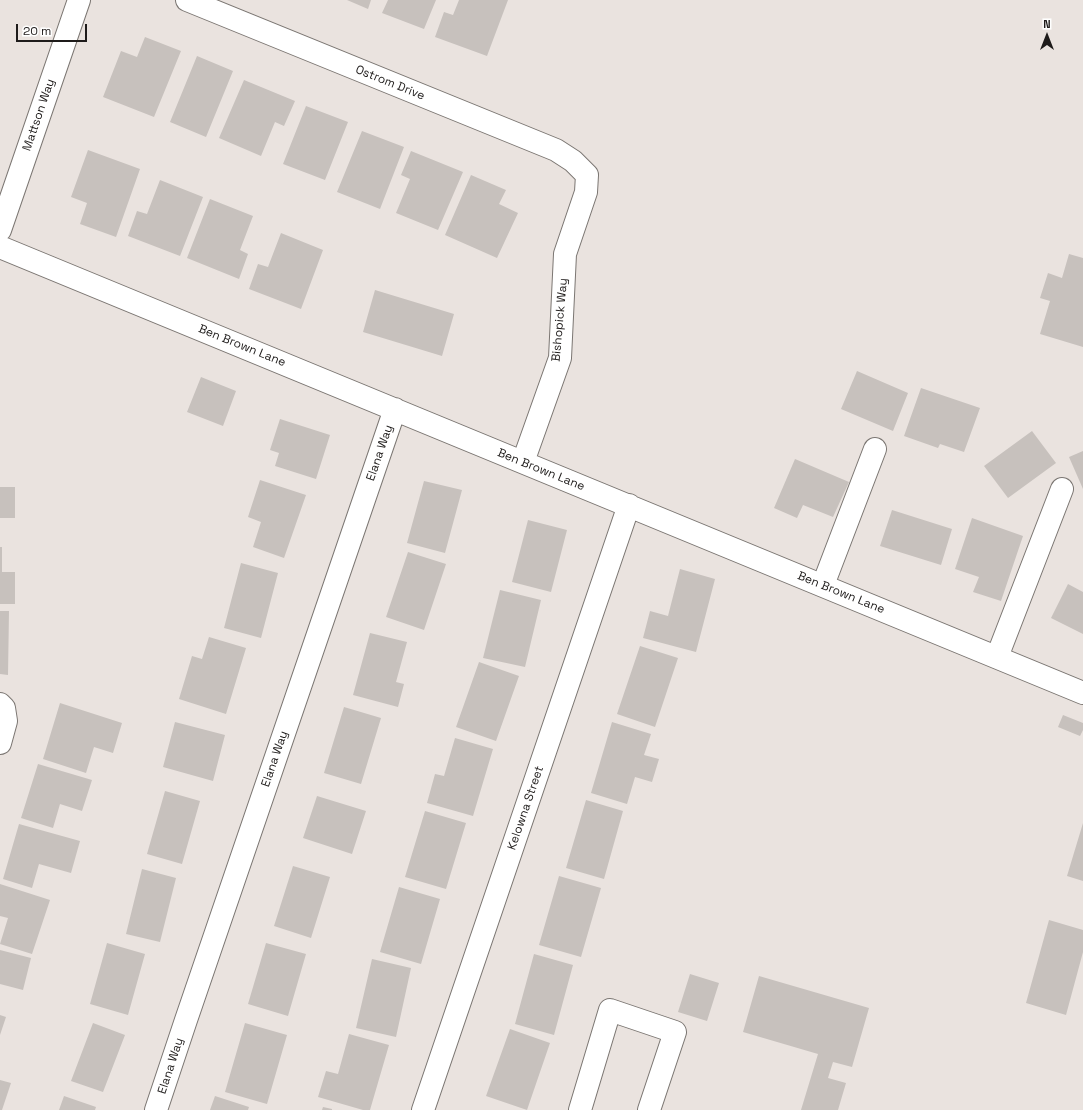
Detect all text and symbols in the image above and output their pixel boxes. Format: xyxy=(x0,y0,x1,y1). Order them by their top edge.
scale bar xyxy=(18,16,89,42)
north arrow xyxy=(1027,16,1067,56)
text: N xyxy=(1043,17,1051,31)
text: 20 m xyxy=(23,23,51,39)
street label: Ostrom Drive xyxy=(353,63,427,103)
street label: Mattson Way xyxy=(20,77,58,153)
street label: Bishopick Way xyxy=(549,278,571,362)
street label: Ben Brown Lane xyxy=(196,322,288,370)
street label: Elana Way xyxy=(364,423,396,483)
street label: Ben Brown Lane xyxy=(495,446,587,494)
street label: Ben Brown Lane xyxy=(795,569,887,617)
street label: Elana Way xyxy=(259,729,291,789)
street label: Kelowna Street xyxy=(505,764,547,852)
street label: Elana Way xyxy=(155,1036,187,1096)

